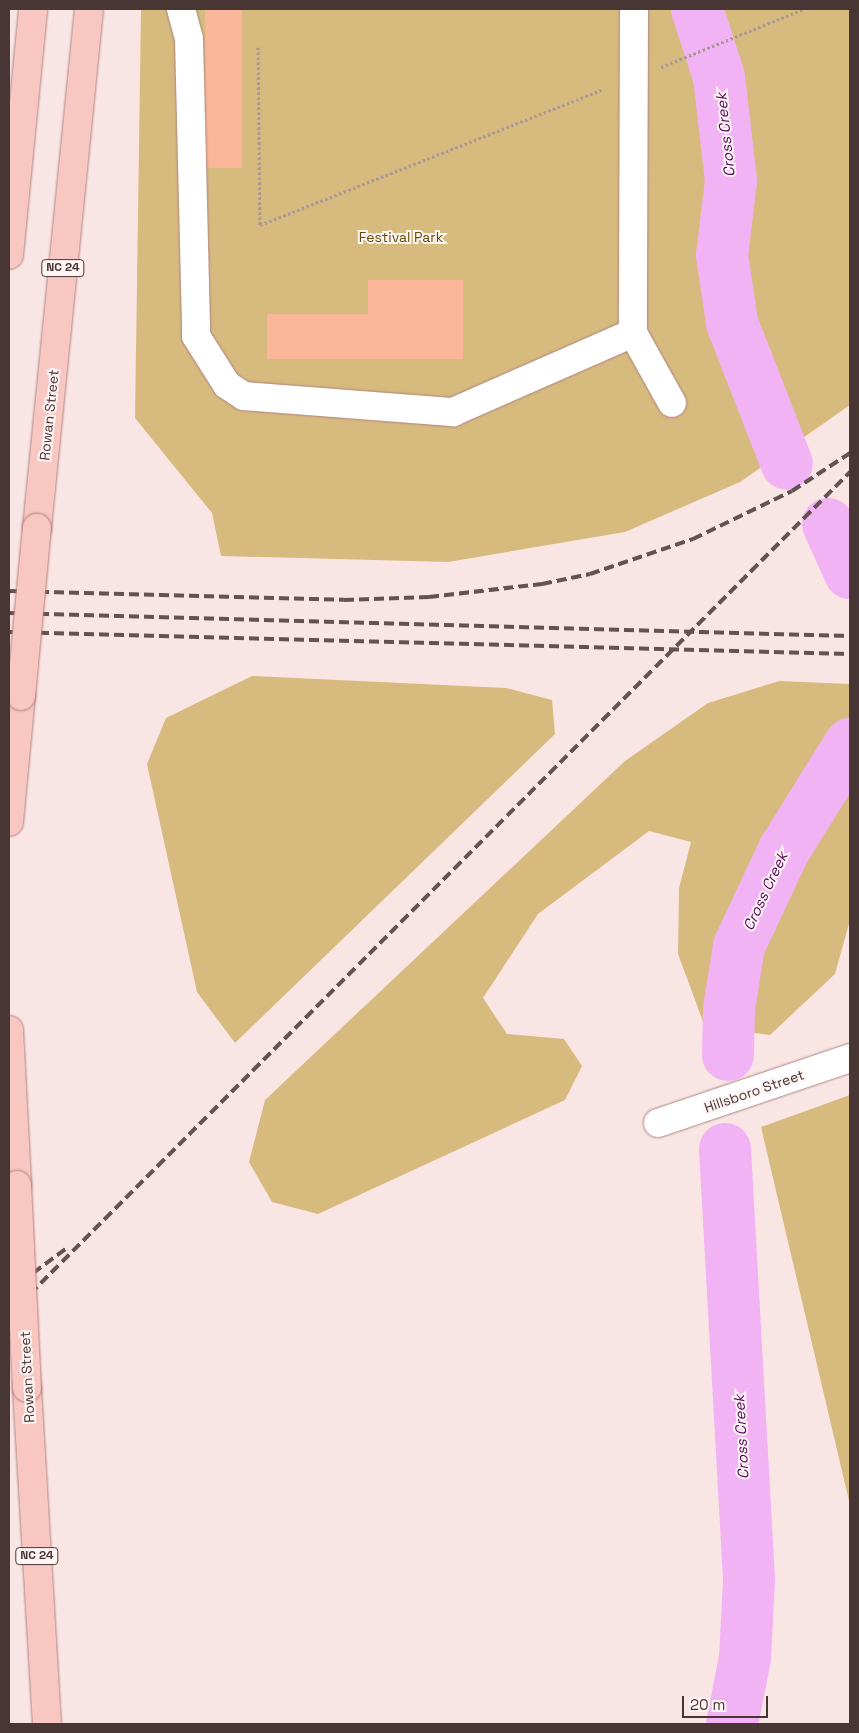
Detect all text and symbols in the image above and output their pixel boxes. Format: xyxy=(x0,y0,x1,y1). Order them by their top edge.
water label: Cross Creek xyxy=(712,92,738,178)
park label: Festival Park xyxy=(359,229,443,245)
road number: NC 24 xyxy=(40,258,86,278)
street label: Rowan Street xyxy=(36,369,62,461)
water label: Cross Creek xyxy=(739,849,791,933)
street label: Hillsboro Street xyxy=(702,1066,806,1116)
street label: Rowan Street xyxy=(16,1331,38,1423)
water label: Cross Creek xyxy=(730,1394,752,1480)
road number: NC 24 xyxy=(15,1546,60,1565)
scale bar xyxy=(684,1686,770,1718)
text: 20 m xyxy=(690,1695,725,1714)

